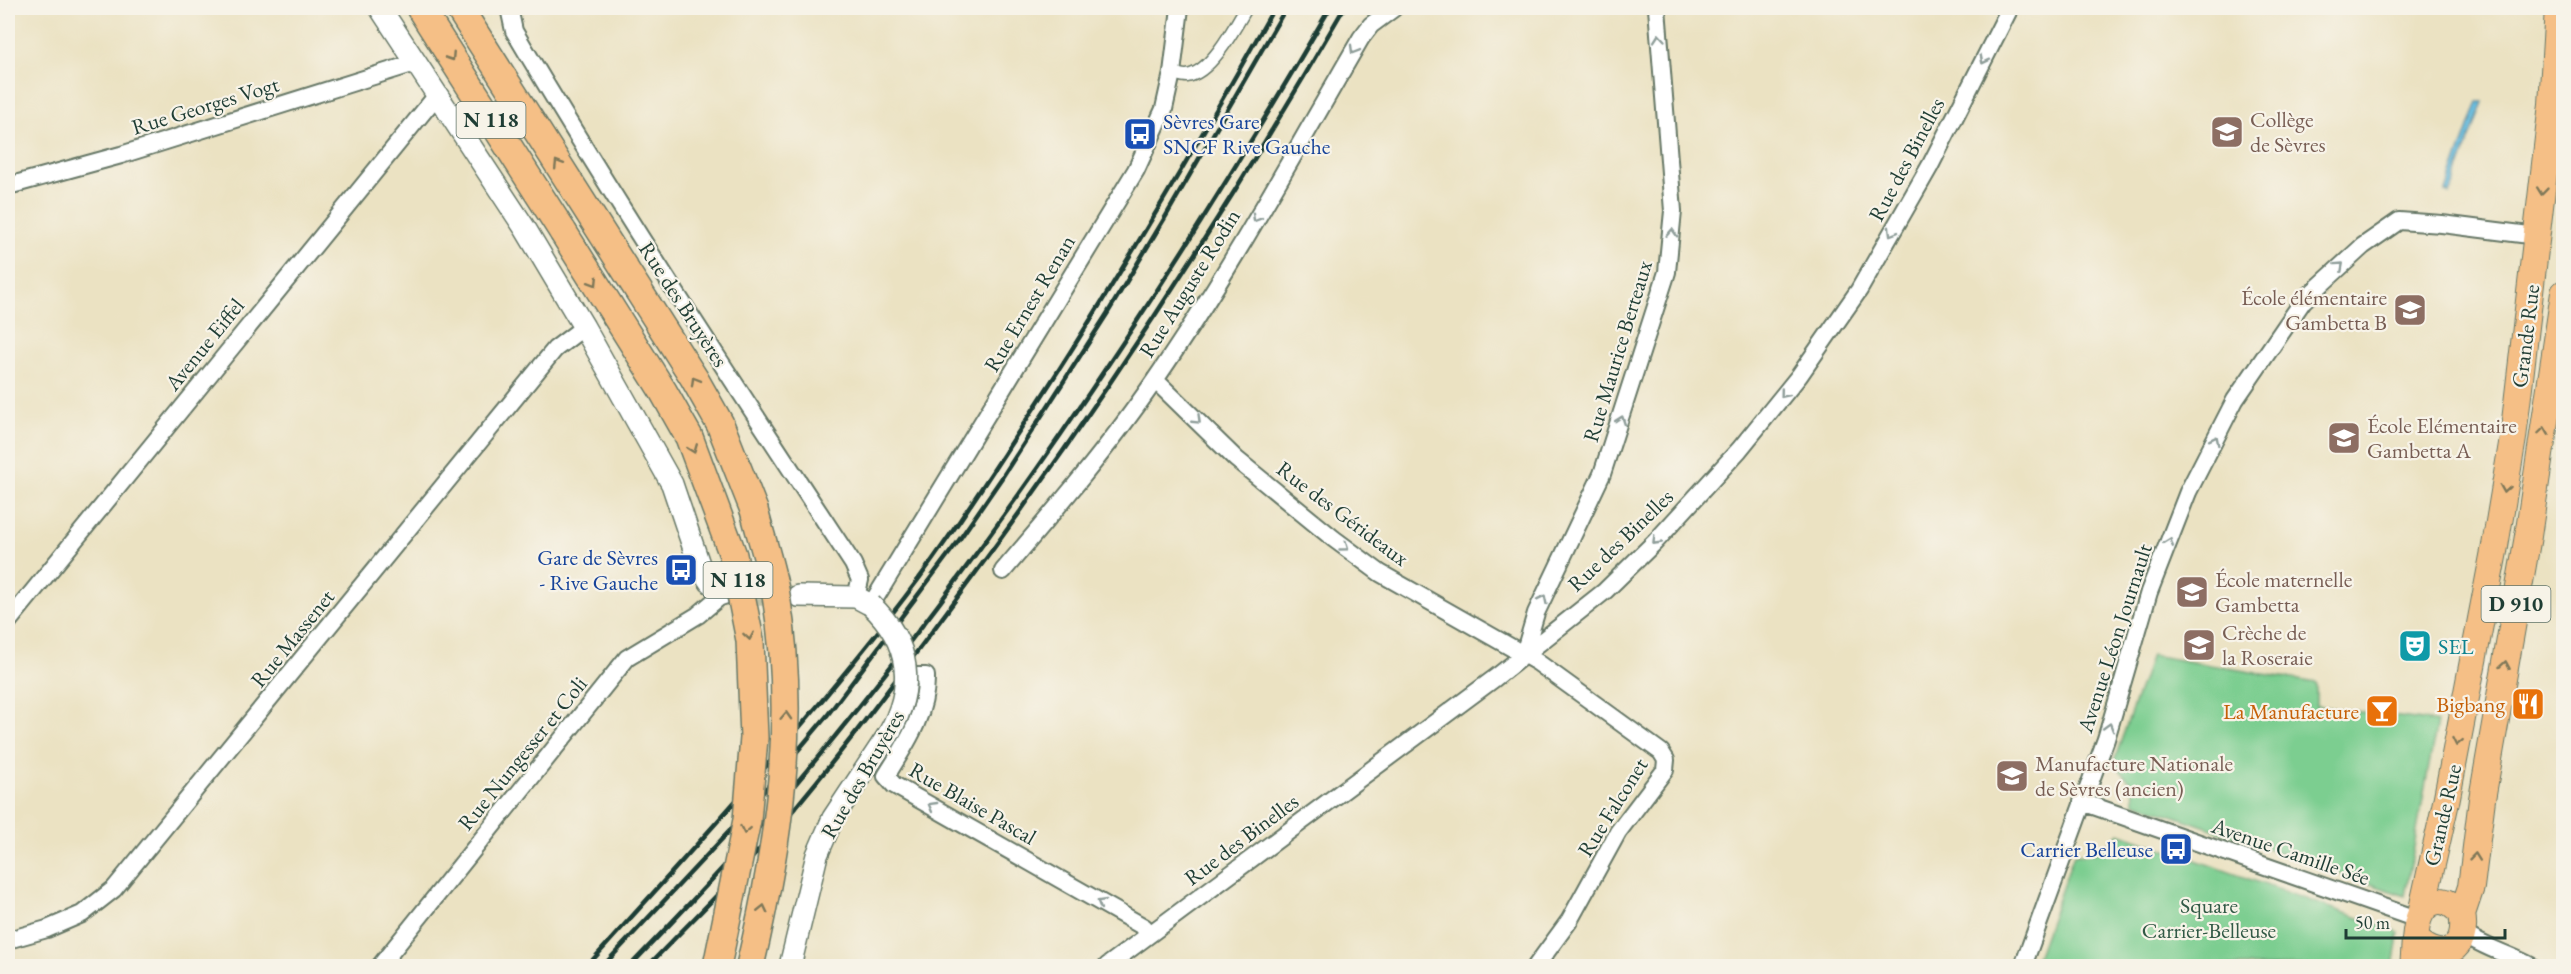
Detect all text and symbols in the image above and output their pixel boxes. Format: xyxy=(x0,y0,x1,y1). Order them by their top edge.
one-way arrow xyxy=(1653,34,1666,43)
one-way arrow xyxy=(1350,44,1362,54)
one-way arrow xyxy=(444,50,455,61)
one-way arrow xyxy=(1980,53,1991,64)
street label: Rue Georges Vogt xyxy=(128,69,282,142)
street label: Rue des Binelles xyxy=(1862,92,1951,226)
road number: N 118 xyxy=(456,102,526,138)
place label: Collège de Sèvres xyxy=(2250,105,2326,159)
place label: Sèvres Gare SNCF Rive Gauche xyxy=(1163,107,1331,161)
school or university icon: Collège de Sèvres xyxy=(2209,114,2245,150)
bus stop icon: Sèvres Gare SNCF Rive Gauche xyxy=(1122,116,1158,152)
one-way arrow xyxy=(554,160,566,170)
one-way arrow xyxy=(2537,187,2549,196)
street label: Rue Auguste Rodin xyxy=(1132,203,1247,363)
one-way arrow xyxy=(1252,212,1263,222)
one-way arrow xyxy=(1888,226,1900,236)
one-way arrow xyxy=(1665,228,1678,237)
street label: Rue Ernest Renan xyxy=(977,229,1082,377)
street label: Rue des Bruyères xyxy=(632,236,735,373)
street label: Rue Maurice Berteaux xyxy=(1576,256,1659,445)
one-way arrow xyxy=(2333,263,2344,274)
one-way arrow xyxy=(587,276,599,286)
street label: Grande Rue xyxy=(2505,282,2546,389)
place label: École élémentaire Gambetta B xyxy=(2241,283,2387,337)
street label: Avenue Eiffel xyxy=(157,292,251,397)
school or university icon: École élémentaire Gambetta B xyxy=(2392,292,2428,328)
one-way arrow xyxy=(691,377,702,387)
one-way arrow xyxy=(1781,387,1792,398)
place label: École Elémentaire Gambetta A xyxy=(2367,411,2517,465)
one-way arrow xyxy=(1190,413,1201,424)
one-way arrow xyxy=(1613,415,1626,426)
school or university icon: École Elémentaire Gambetta A xyxy=(2326,420,2362,456)
one-way arrow xyxy=(2537,426,2549,435)
one-way arrow xyxy=(2207,435,2219,446)
one-way arrow xyxy=(686,444,699,454)
street label: Rue des Gérideaux xyxy=(1271,454,1415,573)
street label: Rue des Binelles xyxy=(1561,483,1679,598)
one-way arrow xyxy=(2499,484,2511,493)
one-way arrow xyxy=(1652,534,1663,544)
one-way arrow xyxy=(2162,537,2174,548)
one-way arrow xyxy=(1339,540,1350,551)
street label: Avenue Léon Journault xyxy=(2070,540,2159,737)
place label: Gare de Sèvres - Rive Gauche xyxy=(537,543,658,597)
bus stop icon: Gare de Sèvres - Rive Gauche xyxy=(663,552,699,588)
road number: N 118 xyxy=(704,562,772,598)
place label: École maternelle Gambetta xyxy=(2215,565,2353,619)
school or university icon: École maternelle Gambetta xyxy=(2174,574,2210,610)
street label: Rue Massenet xyxy=(244,583,341,693)
road number: D 910 xyxy=(2482,586,2550,622)
one-way arrow xyxy=(1536,594,1547,605)
place label: Crèche de la Roseraie xyxy=(2222,618,2313,672)
school or university icon: Crèche de la Roseraie xyxy=(2181,627,2217,663)
theatre icon: SEL xyxy=(2397,628,2433,664)
one-way arrow xyxy=(742,631,754,640)
place label: SEL xyxy=(2438,632,2474,661)
one-way arrow xyxy=(2498,660,2511,670)
street label: Rue Nungesser et Coli xyxy=(451,670,594,836)
restaurant icon: Bigbang xyxy=(2510,686,2546,722)
place label: Bigbang xyxy=(2436,690,2505,719)
bar icon: La Manufacture xyxy=(2364,693,2400,729)
place label: La Manufacture xyxy=(2223,697,2359,726)
street label: Rue des Bruyères xyxy=(814,705,911,844)
one-way arrow xyxy=(780,712,793,721)
one-way arrow xyxy=(2102,722,2114,733)
one-way arrow xyxy=(2451,737,2464,747)
place label: Manufacture Nationale de Sèvres (ancien) xyxy=(2035,749,2233,803)
street label: Rue Falconet xyxy=(1571,752,1654,862)
street label: Rue Blaise Pascal xyxy=(904,755,1042,852)
school or university icon: Manufacture Nationale de Sèvres (ancien) xyxy=(1994,758,2030,794)
street label: Grande Rue xyxy=(2417,761,2468,869)
street label: Rue des Binelles xyxy=(1178,787,1304,892)
one-way arrow xyxy=(928,802,938,814)
street label: Avenue Camille Sée xyxy=(2207,811,2374,892)
one-way arrow xyxy=(739,825,752,835)
bus stop icon: Carrier Belleuse xyxy=(2158,831,2194,867)
place label: Carrier Belleuse xyxy=(2020,835,2153,864)
one-way arrow xyxy=(2468,853,2481,862)
park label: Square Carrier-Belleuse xyxy=(2142,891,2277,945)
one-way arrow xyxy=(1097,899,1107,910)
scale bar xyxy=(2346,902,2505,940)
one-way arrow xyxy=(756,905,769,915)
text: 50 m xyxy=(2355,911,2390,934)

